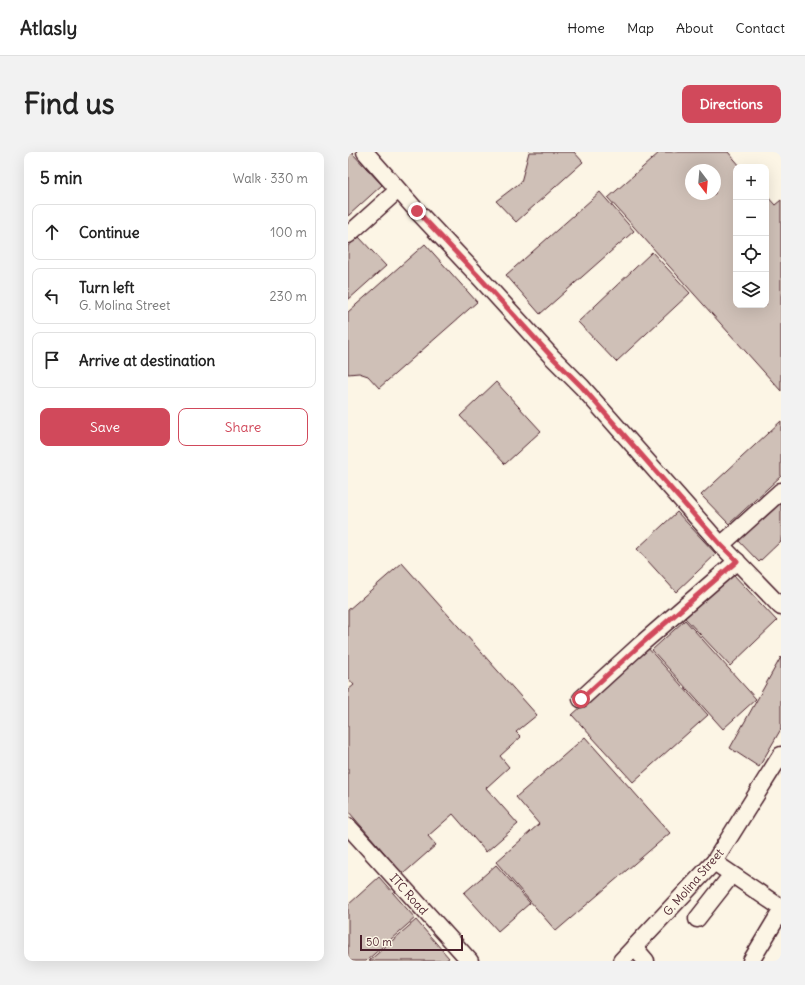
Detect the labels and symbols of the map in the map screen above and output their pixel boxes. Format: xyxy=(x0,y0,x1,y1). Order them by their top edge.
north arrow xyxy=(685,164,721,200)
route end xyxy=(408,202,426,220)
route start xyxy=(572,690,590,708)
street label: G. Molina Street xyxy=(660,845,726,919)
street label: ITC Road xyxy=(387,870,431,918)
scale bar xyxy=(360,933,463,952)

